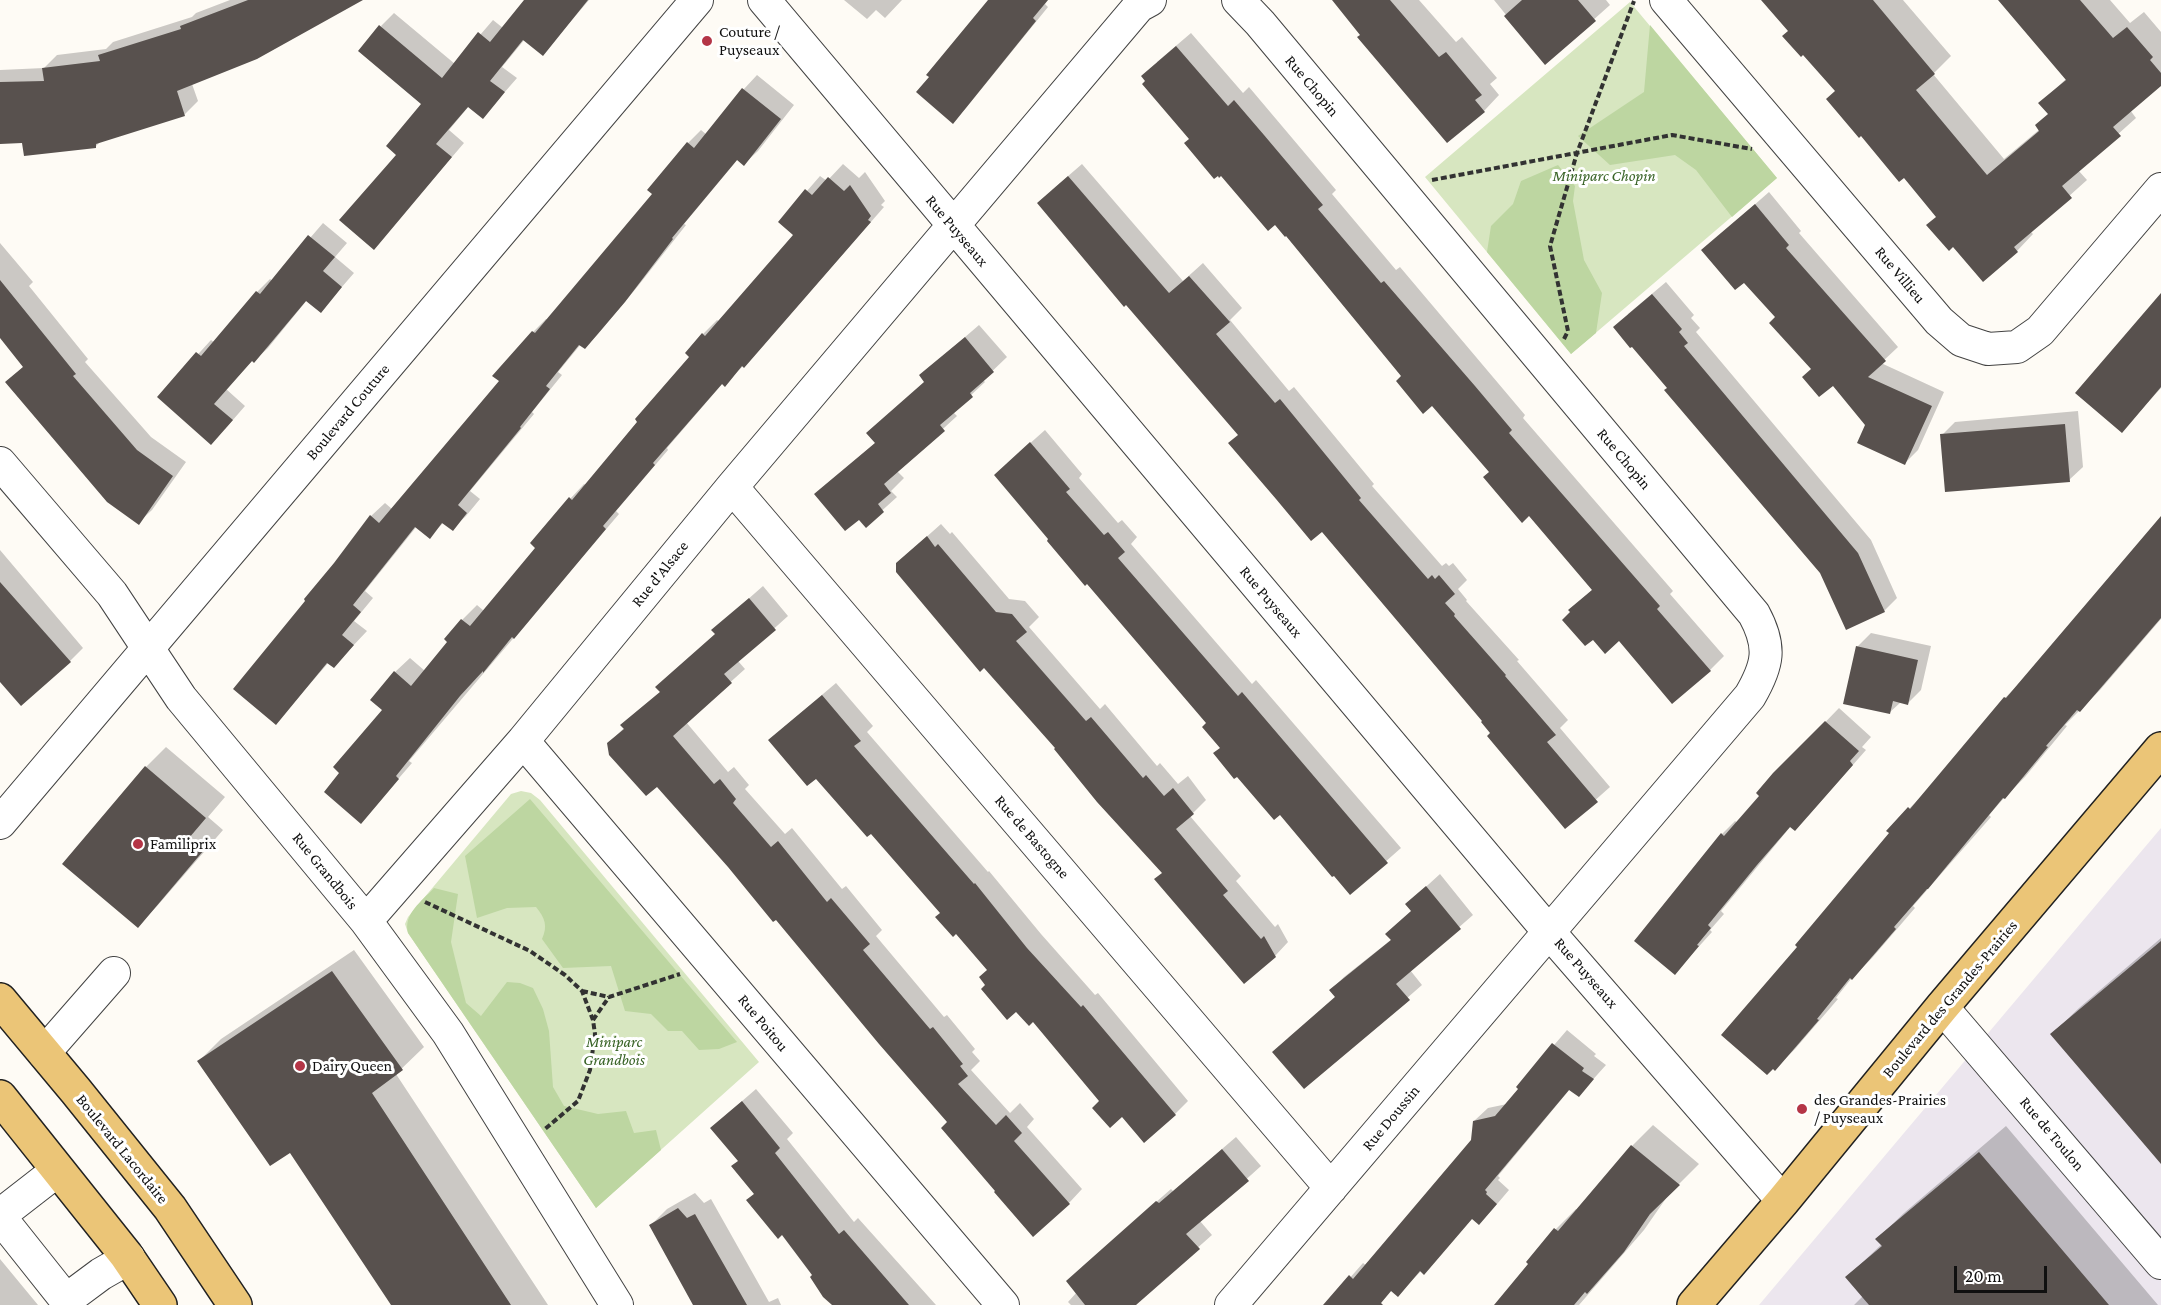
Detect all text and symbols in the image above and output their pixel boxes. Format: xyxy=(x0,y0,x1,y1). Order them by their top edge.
place label: Couture / Puyseaux xyxy=(719,22,780,60)
marker: Couture / Puyseaux xyxy=(700,34,714,48)
street label: Rue Chopin xyxy=(1281,51,1343,121)
park label: Miniparc Chopin xyxy=(1552,166,1656,186)
street label: Rue Puyseaux xyxy=(921,191,993,271)
street label: Rue Villieu xyxy=(1871,243,1929,307)
street label: Boulevard Couture xyxy=(302,360,394,464)
street label: Rue Chopin xyxy=(1593,424,1655,494)
street label: Rue d'Alsace xyxy=(627,537,693,611)
street label: Rue Puyseaux xyxy=(1235,562,1307,642)
street label: Rue de Bastogne xyxy=(990,791,1074,883)
street label: Rue Grandbois xyxy=(288,829,362,913)
place label: Familiprix xyxy=(150,834,216,854)
marker: Familiprix xyxy=(131,837,145,851)
street label: Boulevard des Grandes-Prairies xyxy=(1878,916,2022,1082)
street label: Rue Puyseaux xyxy=(1550,934,1622,1012)
street label: Rue Poitou xyxy=(734,991,792,1055)
park label: Miniparc Grandbois xyxy=(583,1032,645,1070)
place label: Dairy Queen xyxy=(312,1056,392,1076)
marker: Dairy Queen xyxy=(293,1059,307,1073)
street label: Rue Doussin xyxy=(1358,1081,1424,1155)
street label: Boulevard Lacordaire xyxy=(72,1090,172,1208)
place label: des Grandes-Prairies / Puyseaux xyxy=(1814,1090,1946,1128)
street label: Rue de Toulon xyxy=(2015,1093,2089,1175)
marker: des Grandes-Prairies / Puyseaux xyxy=(1795,1102,1809,1116)
scale bar xyxy=(1957,1254,2050,1292)
text: 20 m xyxy=(1965,1266,2002,1286)

